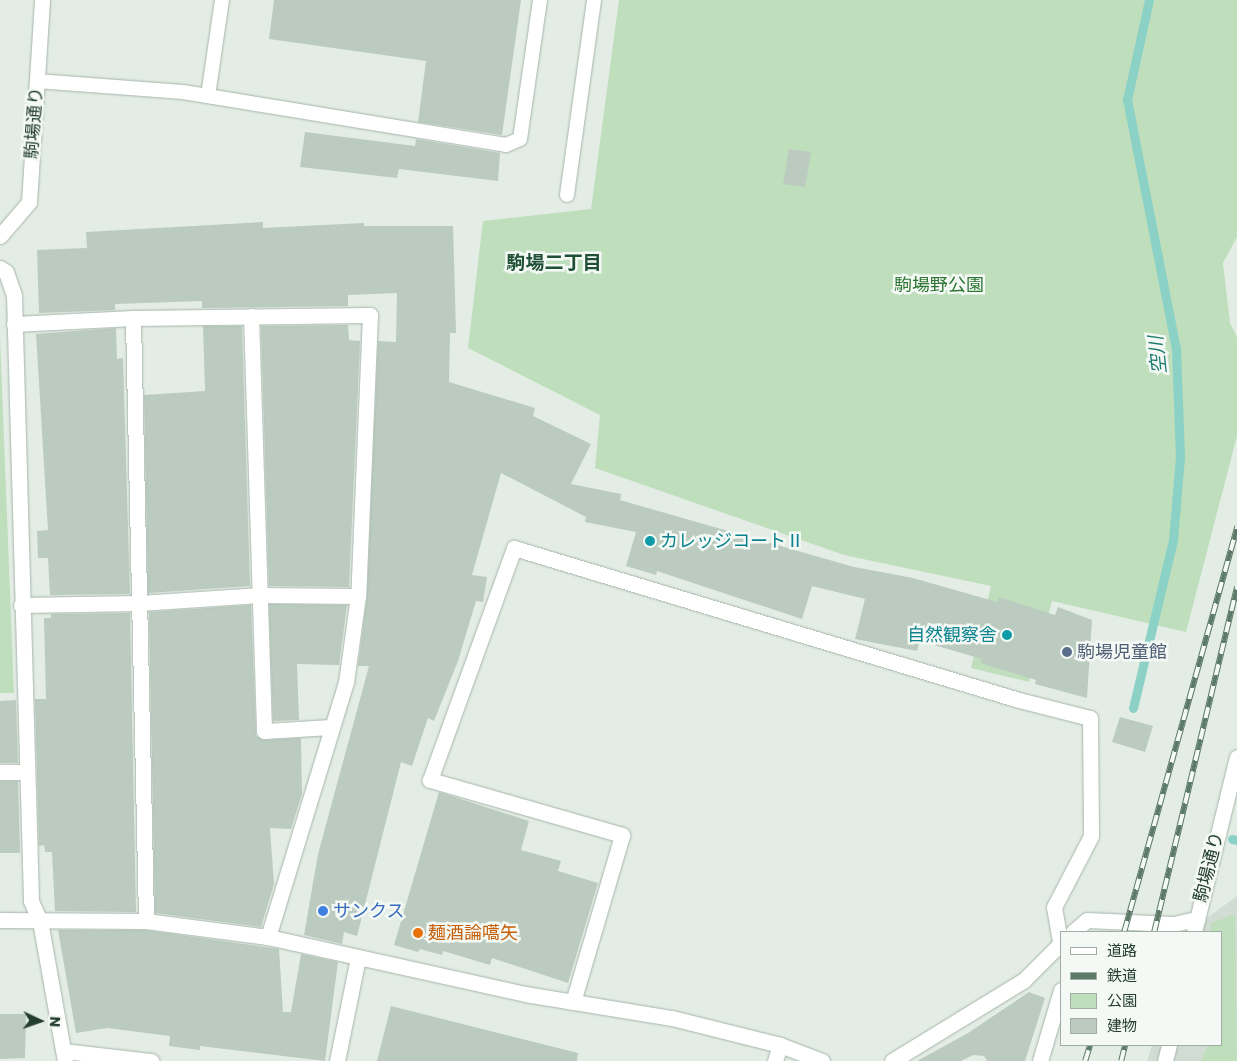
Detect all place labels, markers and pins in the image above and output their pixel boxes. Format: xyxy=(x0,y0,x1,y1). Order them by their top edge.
place label: カレッジコートⅡ xyxy=(660,530,804,552)
marker: カレッジコートⅡ xyxy=(644,535,656,547)
place label: 自然観察舎 xyxy=(907,624,997,646)
marker: 自然観察舎 xyxy=(1001,629,1013,641)
place label: 駒場児童館 xyxy=(1077,641,1167,663)
marker: 駒場児童館 xyxy=(1061,646,1073,658)
place label: サンクス xyxy=(333,900,405,922)
marker: サンクス xyxy=(317,905,329,917)
place label: 麺酒論嚆矢 xyxy=(428,922,518,944)
marker: 麺酒論嚆矢 xyxy=(412,927,424,939)

